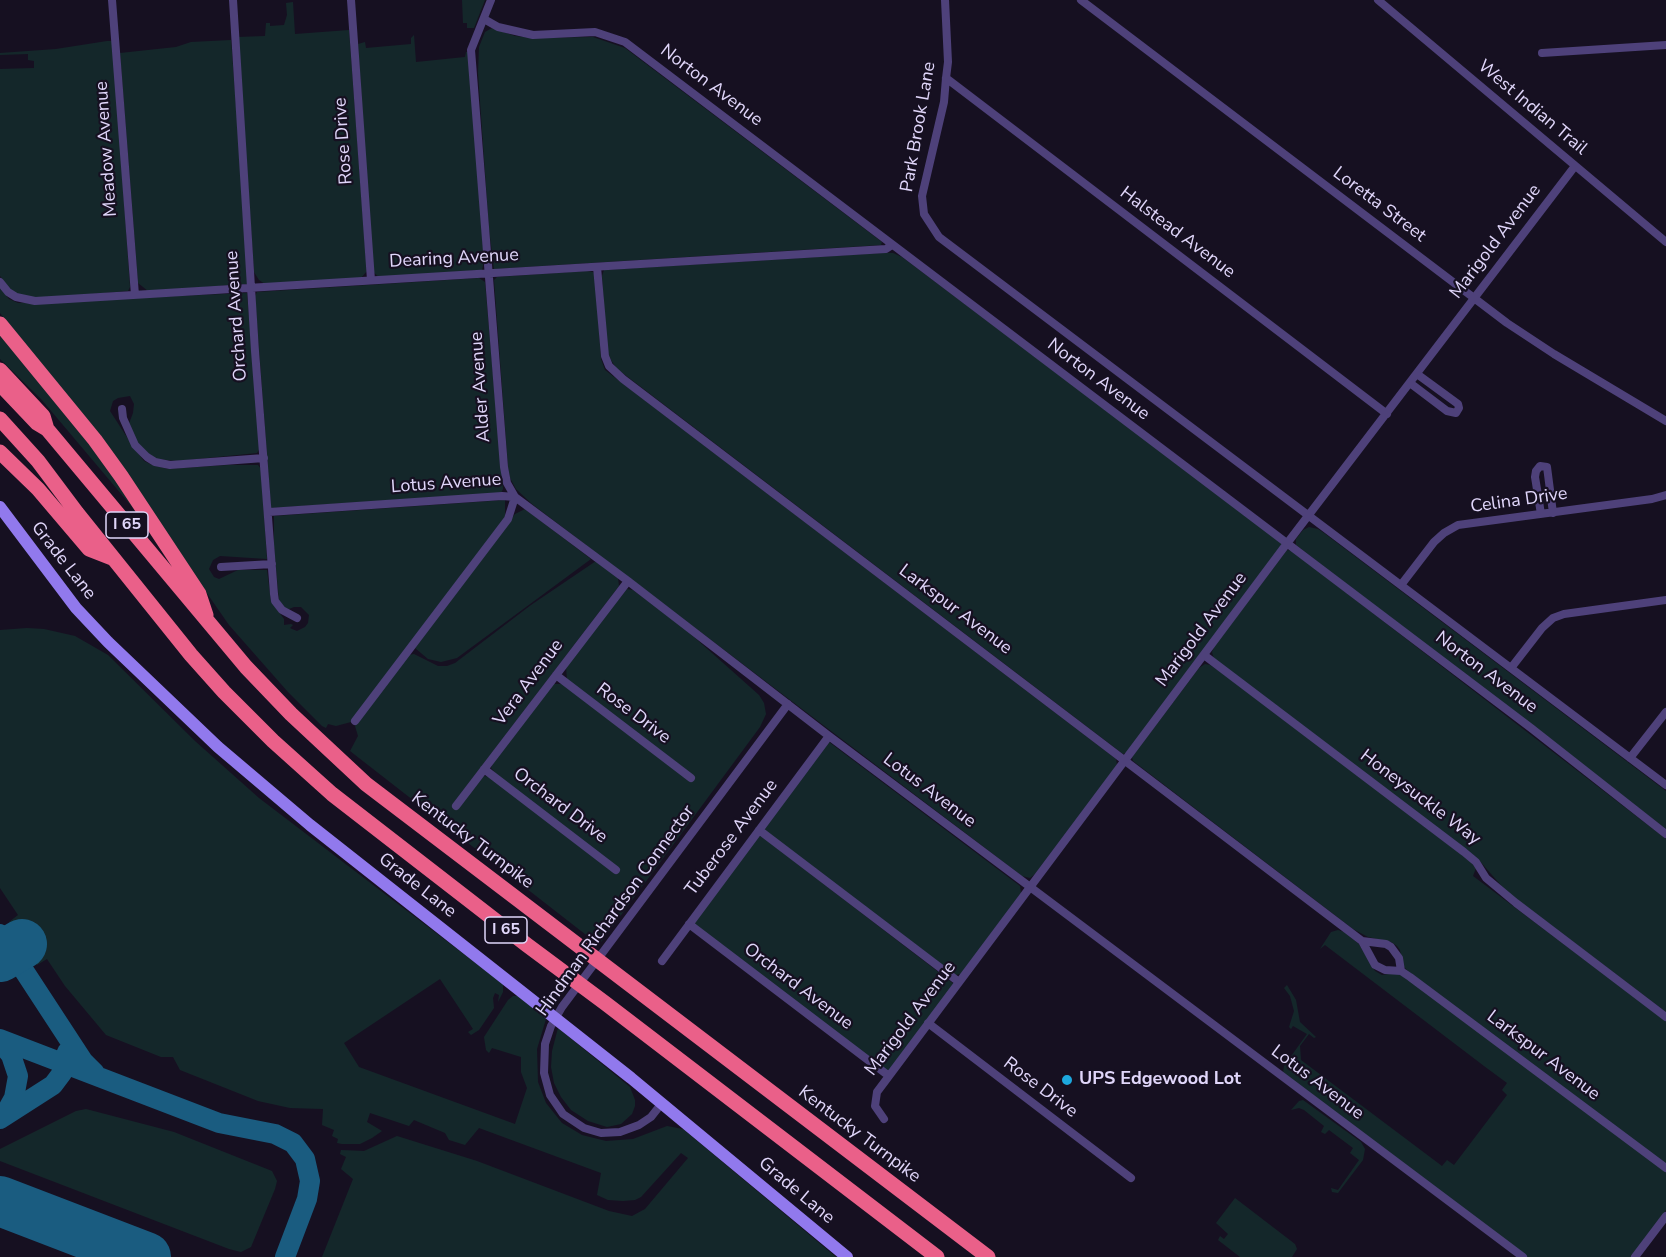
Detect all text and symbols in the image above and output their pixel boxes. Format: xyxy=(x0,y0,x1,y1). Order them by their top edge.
street label: Norton Avenue xyxy=(656,40,766,132)
street label: West Indian Trail xyxy=(1473,56,1591,160)
street label: Park Brook Lane xyxy=(897,60,941,194)
street label: Meadow Avenue xyxy=(91,80,123,218)
street label: Rose Drive xyxy=(330,97,358,185)
street label: Loretta Street xyxy=(1328,163,1430,247)
street label: Marigold Avenue xyxy=(1446,181,1546,303)
street label: Halstead Avenue xyxy=(1115,183,1239,283)
street label: Dearing Avenue xyxy=(389,245,519,273)
street label: Orchard Avenue xyxy=(222,250,252,382)
street label: Alder Avenue xyxy=(466,331,496,443)
street label: Norton Avenue xyxy=(1043,334,1153,426)
street label: Lotus Avenue xyxy=(390,469,502,499)
street label: Celina Drive xyxy=(1469,484,1569,518)
road number: I 65 xyxy=(106,512,148,538)
street label: Grade Lane xyxy=(26,518,100,604)
street label: Larkspur Avenue xyxy=(894,560,1016,660)
street label: Marigold Avenue xyxy=(1152,569,1252,691)
street label: Norton Avenue xyxy=(1431,627,1541,719)
street label: Vera Avenue xyxy=(489,635,569,731)
street label: Rose Drive xyxy=(592,679,674,749)
street label: Honeysuckle Way xyxy=(1355,746,1485,850)
street label: Lotus Avenue xyxy=(878,749,980,833)
street label: Orchard Drive xyxy=(509,764,611,848)
street label: Tuberose Avenue xyxy=(681,776,783,900)
street label: Kentucky Turnpike xyxy=(407,788,537,894)
street label: Hindman Richardson Connector xyxy=(532,801,700,1021)
street label: Grade Lane xyxy=(374,849,460,923)
road number: I 65 xyxy=(485,917,527,943)
street label: Orchard Avenue xyxy=(739,939,857,1035)
street label: Marigold Avenue xyxy=(861,958,961,1080)
street label: Larkspur Avenue xyxy=(1482,1006,1604,1106)
street label: Lotus Avenue xyxy=(1266,1041,1368,1125)
street label: Rose Drive xyxy=(999,1053,1081,1123)
place label: UPS Edgewood Lot xyxy=(1079,1069,1241,1091)
marker: UPS Edgewood Lot xyxy=(1060,1073,1074,1087)
street label: Kentucky Turnpike xyxy=(794,1082,924,1188)
street label: Grade Lane xyxy=(754,1153,838,1229)

